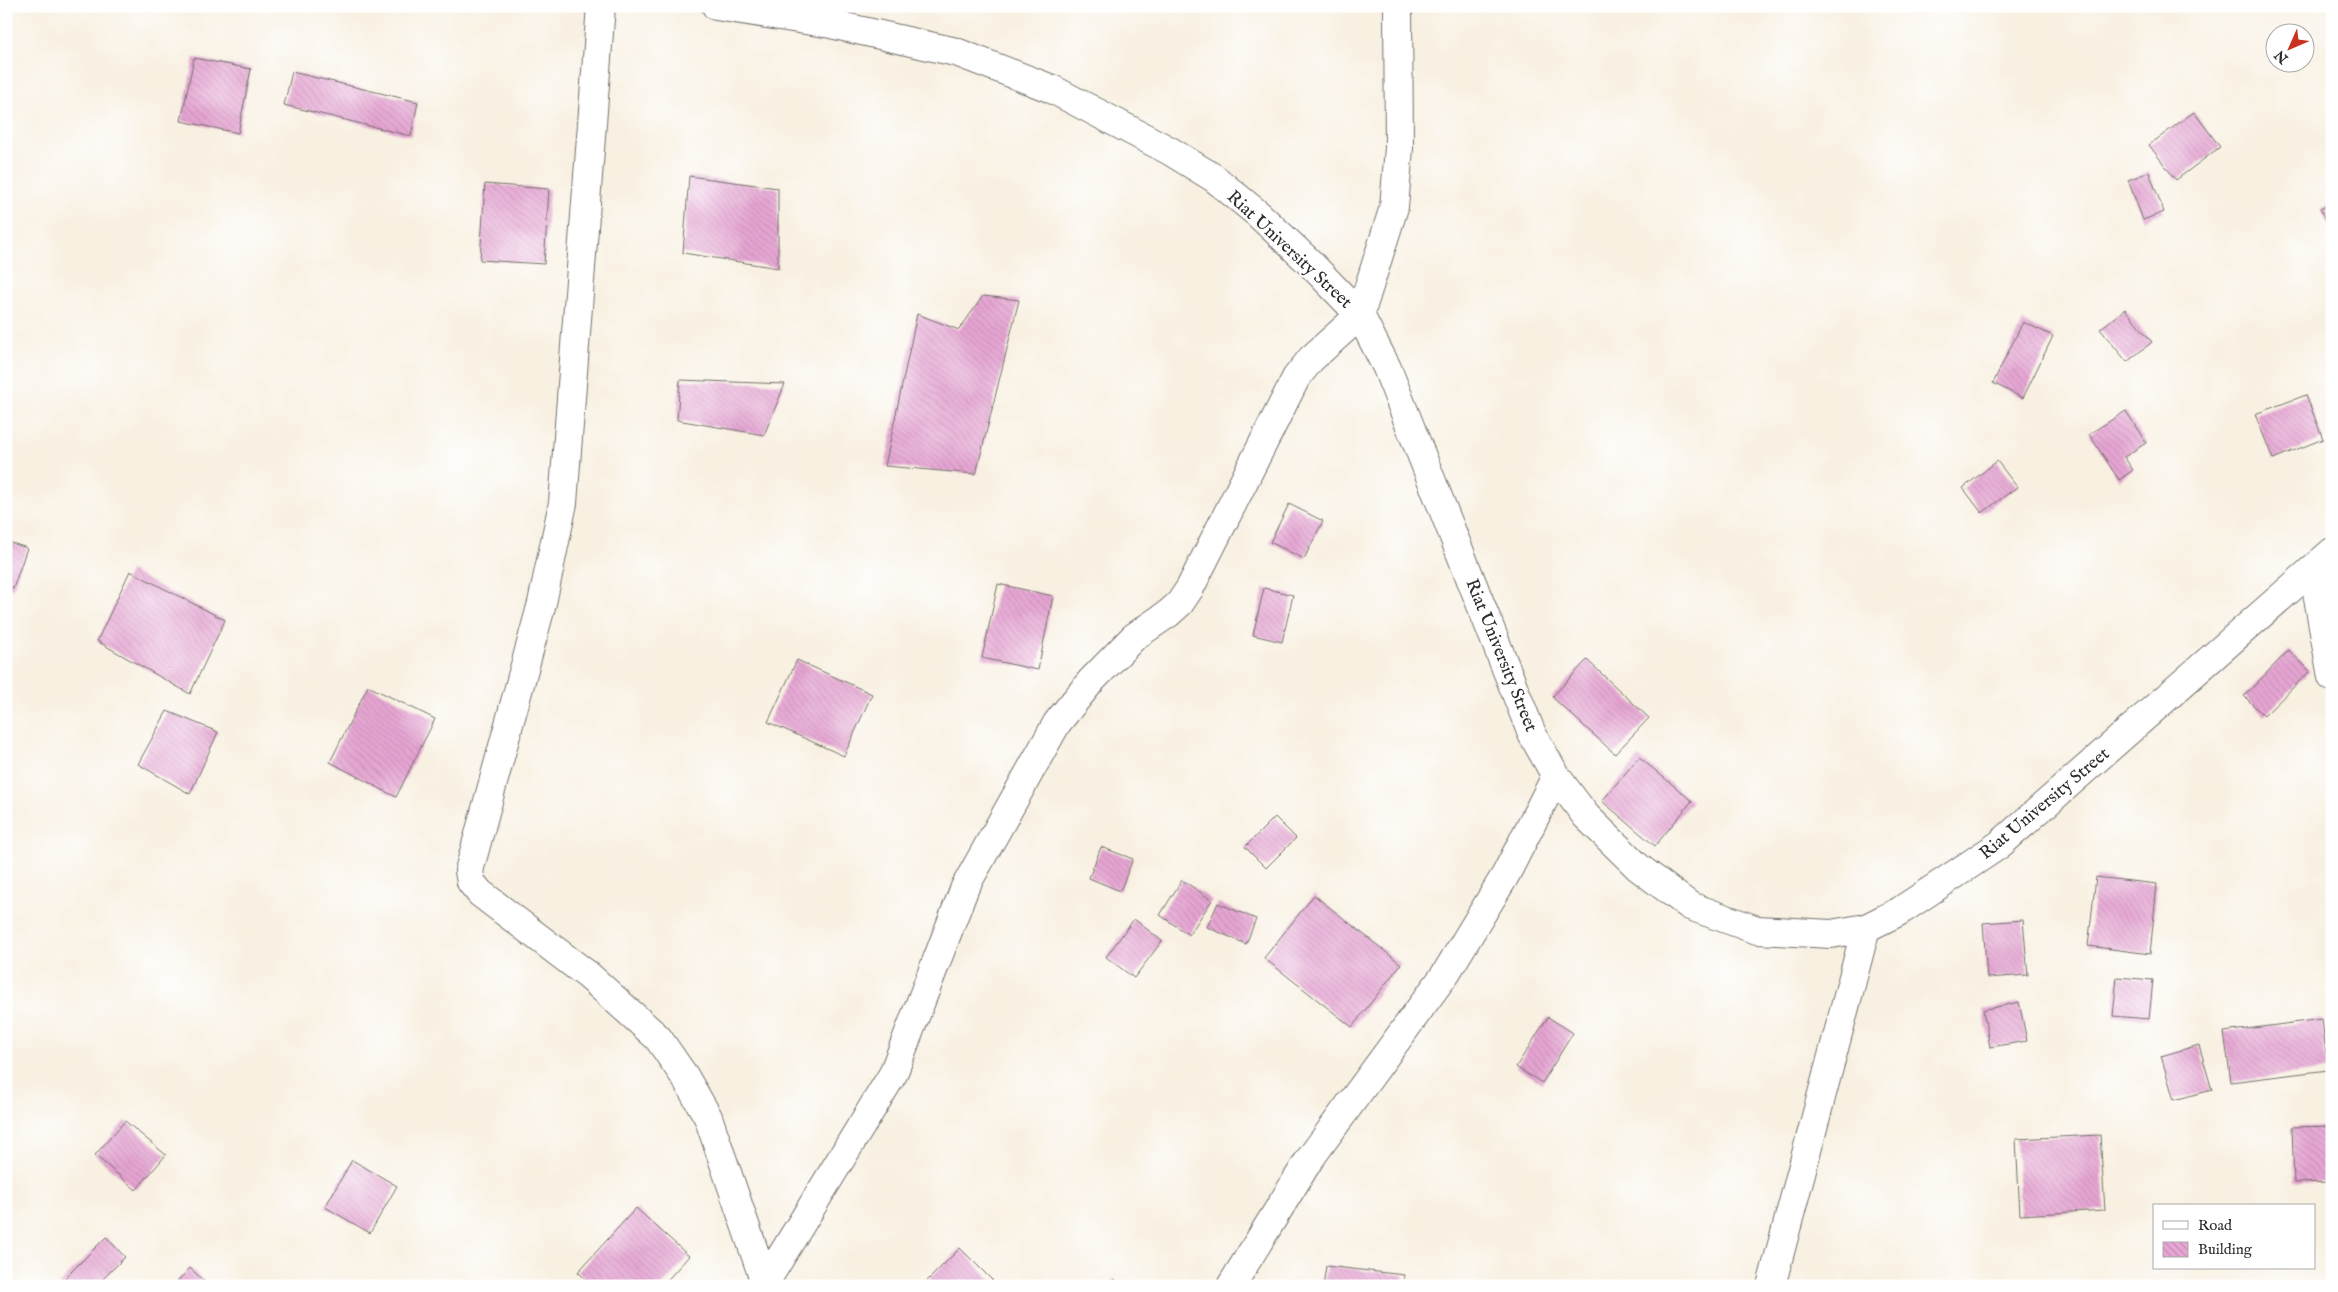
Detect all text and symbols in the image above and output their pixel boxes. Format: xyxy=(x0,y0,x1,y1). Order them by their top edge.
north arrow xyxy=(2266,22,2316,72)
text: N xyxy=(2271,46,2293,68)
street label: Riat University Street xyxy=(1222,186,1356,314)
street label: Riat University Street xyxy=(1459,576,1542,735)
street label: Riat University Street xyxy=(1975,743,2115,865)
legend xyxy=(2153,1204,2316,1270)
text: Road xyxy=(2198,1216,2233,1235)
text: Building xyxy=(2198,1240,2253,1259)

